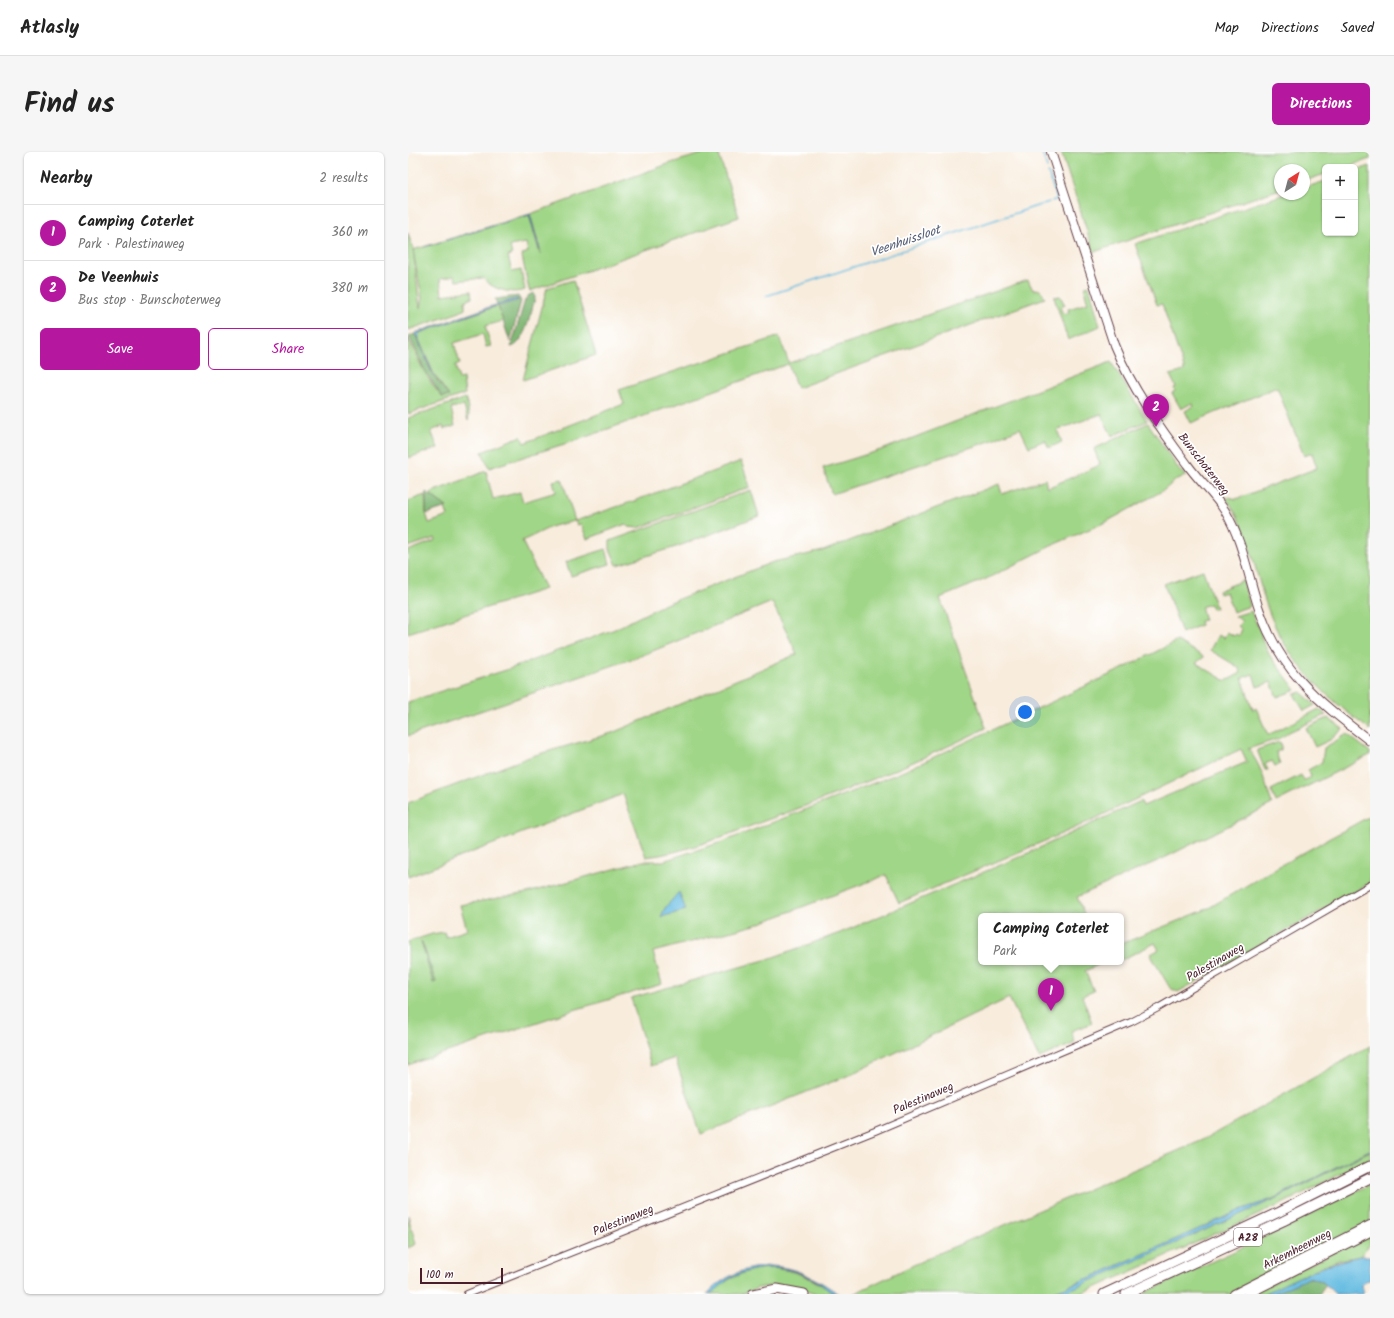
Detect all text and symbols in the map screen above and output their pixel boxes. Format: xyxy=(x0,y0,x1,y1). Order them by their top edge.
text: Atlasly xyxy=(20,13,79,43)
text: Map xyxy=(1214,17,1239,39)
text: Directions xyxy=(1261,17,1319,39)
text: Saved xyxy=(1341,17,1374,39)
text: Find us xyxy=(24,82,115,127)
button: Directions xyxy=(1272,83,1370,125)
north arrow xyxy=(1274,164,1310,200)
map controls xyxy=(1322,164,1358,236)
button: + xyxy=(1322,164,1358,200)
text: Nearby xyxy=(40,165,92,192)
text: 2 results xyxy=(320,168,368,189)
button: − xyxy=(1322,200,1358,236)
text: Camping Coterlet xyxy=(78,210,194,234)
water label: Veenhuissloot xyxy=(868,219,945,263)
text: 1 xyxy=(51,222,55,243)
text: 360 m xyxy=(331,222,368,243)
text: Park · Palestinaweg xyxy=(78,234,185,255)
text: De Veenhuis xyxy=(78,266,159,290)
text: 2 xyxy=(49,278,57,299)
text: 380 m xyxy=(331,278,368,299)
text: Bus stop · Bunschoterweg xyxy=(78,290,221,311)
button: Save xyxy=(40,328,200,370)
button: Share xyxy=(208,328,368,370)
pin: 2 xyxy=(1143,394,1169,427)
street label: Bunschoterweg xyxy=(1173,429,1234,500)
your location xyxy=(1015,702,1035,722)
popup xyxy=(978,913,1124,965)
text: Camping Coterlet xyxy=(993,917,1109,941)
street label: Palestinaweg xyxy=(1183,938,1248,987)
text: Park xyxy=(993,941,1016,962)
pin: 1 xyxy=(1038,978,1064,1011)
street label: Palestinaweg xyxy=(890,1077,957,1120)
street label: Palestinaweg xyxy=(590,1200,657,1241)
street label: Arkemheenweg xyxy=(1260,1224,1335,1275)
road number: A28 xyxy=(1234,1228,1262,1246)
scale bar xyxy=(420,1266,503,1285)
text: 100 m xyxy=(426,1266,454,1284)

